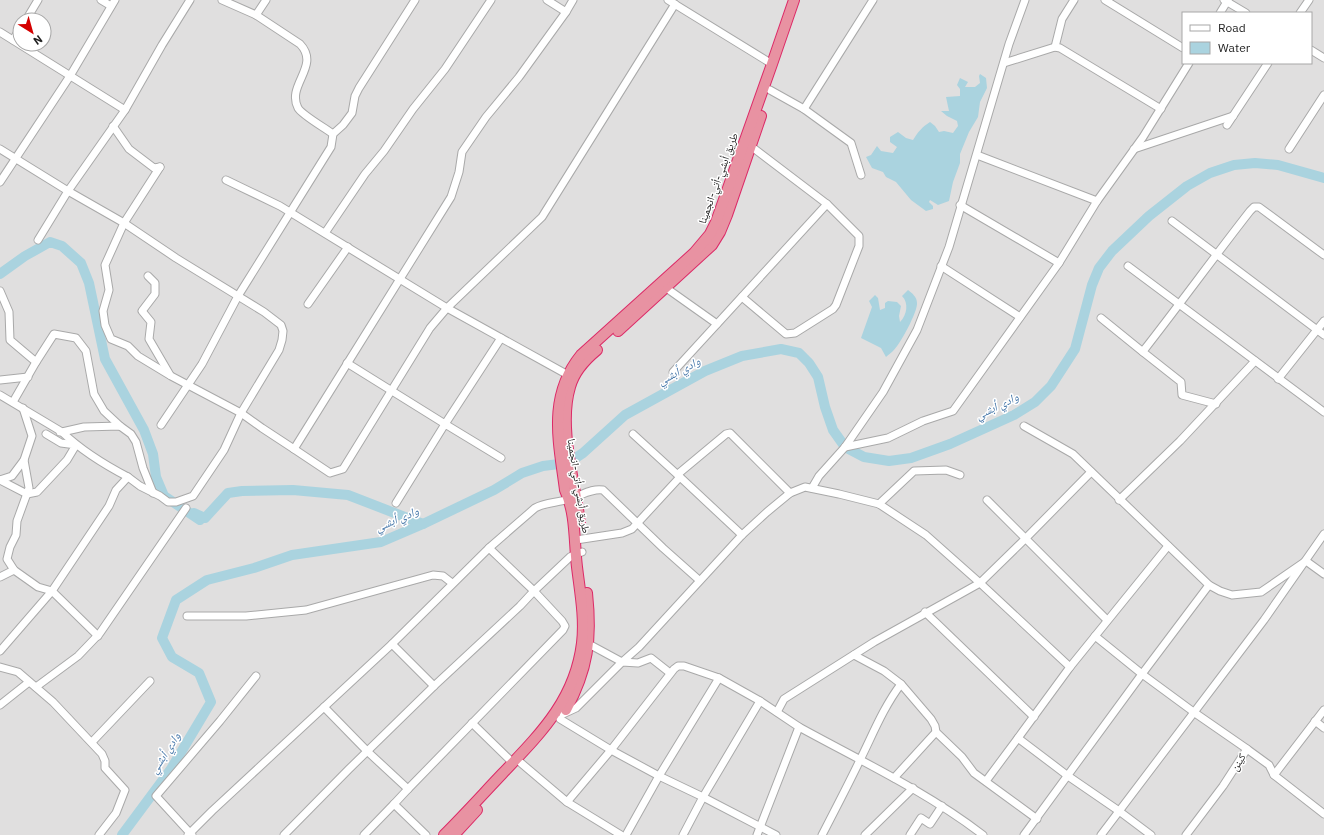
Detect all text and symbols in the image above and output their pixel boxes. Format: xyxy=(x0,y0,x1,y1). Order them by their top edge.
north arrow xyxy=(12,12,52,52)
legend xyxy=(1182,12,1312,64)
text: Road xyxy=(1218,20,1246,35)
text: N xyxy=(31,32,45,48)
text: Water xyxy=(1218,40,1251,55)
street label: طريق أبشي-أتي-انجمينا xyxy=(695,131,743,226)
water label: وادي أبشي xyxy=(655,353,704,391)
water label: وادي أبشي xyxy=(973,389,1022,425)
street label: طريق أبشي-أتي-انجمينا xyxy=(563,438,593,535)
water label: وادي أبشي xyxy=(373,502,422,537)
water label: وادي أبشي xyxy=(146,729,186,778)
street label: كينن xyxy=(1227,750,1249,773)

